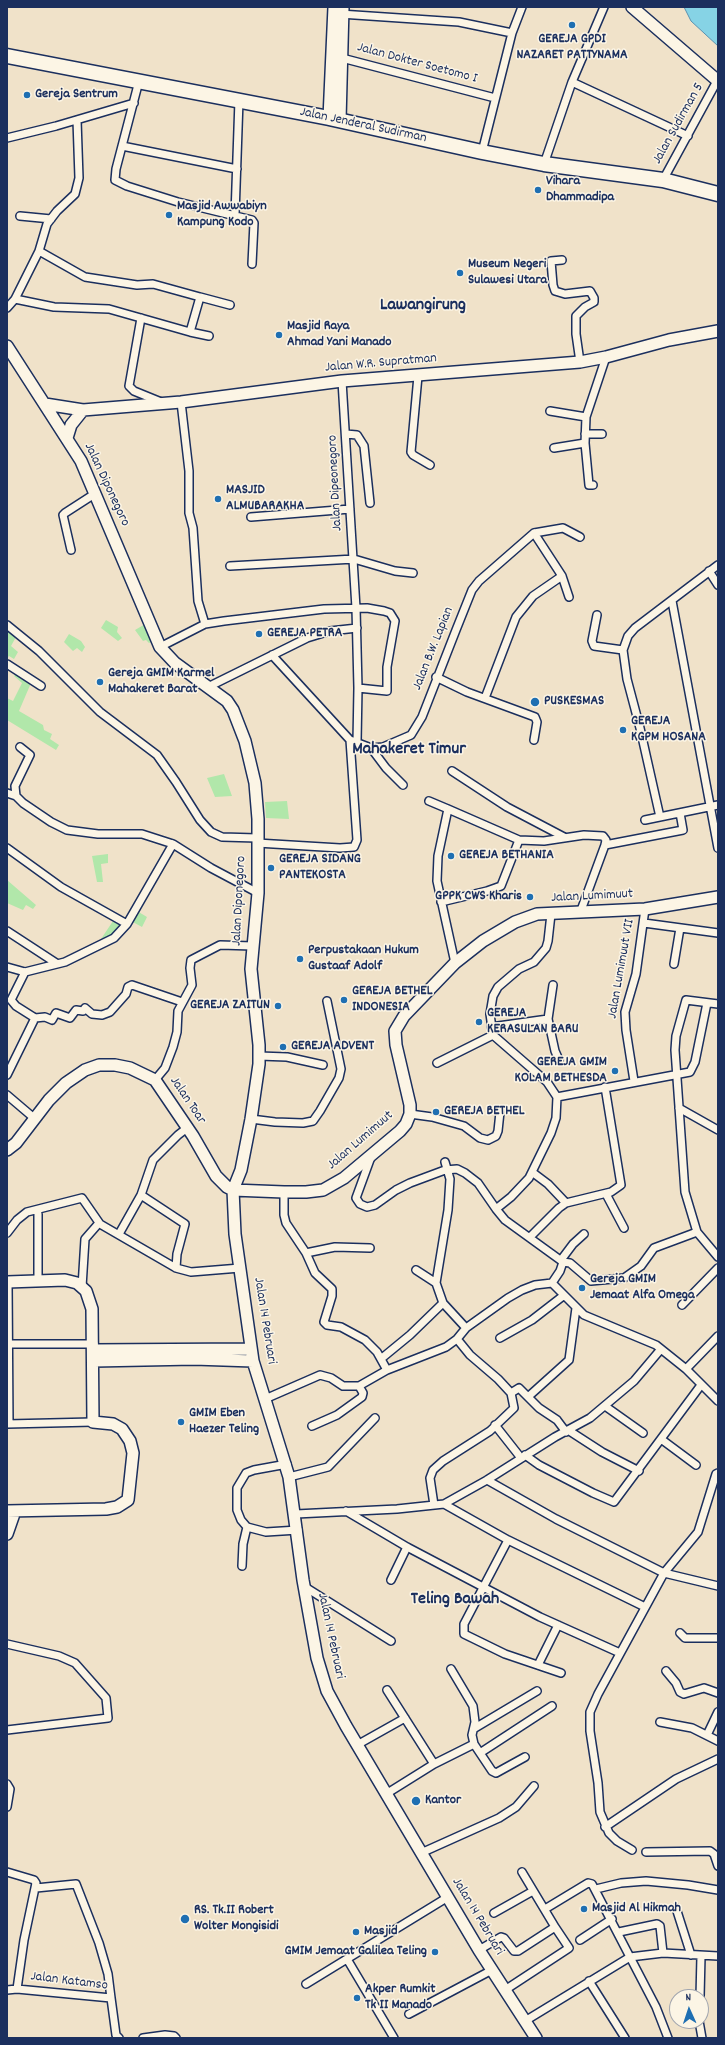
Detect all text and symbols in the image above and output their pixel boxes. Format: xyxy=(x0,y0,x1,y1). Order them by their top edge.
marker: GEREJA GPDI NAZARET PATTYNAMA xyxy=(567,20,577,30)
place label: GEREJA GPDI NAZARET PATTYNAMA xyxy=(516,32,628,64)
street label: Jalan Dokter Soetomo I xyxy=(355,40,479,88)
street label: Jalan Sudirman 5 xyxy=(650,81,708,167)
place label: Gereja Sentrum xyxy=(35,87,118,103)
marker: Gereja Sentrum xyxy=(22,90,32,100)
street label: Jalan Jenderal Sudirman xyxy=(298,104,428,148)
place label: Vihara Dhammadipa xyxy=(546,174,614,206)
marker: Vihara Dhammadipa xyxy=(533,185,543,195)
place label: Masjid Awwabiyn Kampung Kodo xyxy=(177,199,267,232)
marker: Masjid Awwabiyn Kampung Kodo xyxy=(164,210,174,220)
place label: Museum Negeri Sulawesi Utara xyxy=(468,257,547,290)
marker: Museum Negeri Sulawesi Utara xyxy=(455,268,465,278)
district label: Lawangirung xyxy=(380,296,466,318)
place label: Masjid Raya Ahmad Yani Manado xyxy=(287,319,392,352)
marker: Masjid Raya Ahmad Yani Manado xyxy=(274,330,284,340)
street label: Jalan W.R. Supratman xyxy=(324,351,438,377)
street label: Jalan Dipeonegoro xyxy=(325,434,347,532)
street label: Jalan Diponegoro xyxy=(79,441,133,529)
place label: MASJID ALMUBARAKHA xyxy=(226,483,304,516)
marker: MASJID ALMUBARAKHA xyxy=(213,494,223,504)
street label: Jalan B.W. Lapian xyxy=(410,605,458,693)
place label: GEREJA PETRA xyxy=(267,626,342,642)
marker: GEREJA PETRA xyxy=(254,629,264,639)
place label: Gereja GMIM Karmel Mahakeret Barat xyxy=(108,666,214,698)
marker: Gereja GMIM Karmel Mahakeret Barat xyxy=(95,677,105,687)
place label: PUSKESMAS xyxy=(544,694,604,710)
marker: PUSKESMAS xyxy=(529,696,541,708)
place label: GEREJA KGPM HOSANA xyxy=(631,714,706,746)
marker: GEREJA KGPM HOSANA xyxy=(618,725,628,735)
district label: Mahakeret Timur xyxy=(352,740,466,762)
place label: GEREJA BETHANIA xyxy=(459,848,554,864)
marker: GEREJA BETHANIA xyxy=(446,851,456,861)
place label: GEREJA SIDANG PANTEKOSTA xyxy=(279,852,361,884)
street label: Jalan Diponegoro xyxy=(229,856,251,946)
marker: GEREJA SIDANG PANTEKOSTA xyxy=(266,863,276,873)
street label: Jalan Lumimuut xyxy=(551,886,633,908)
place label: GPPK CWS Kharis xyxy=(435,889,522,905)
marker: GPPK CWS Kharis xyxy=(525,892,535,902)
street label: Jalan Lumimuut VII xyxy=(605,918,639,1020)
place label: Perpustakaan Hukum Gustaaf Adolf xyxy=(308,943,419,976)
marker: Perpustakaan Hukum Gustaaf Adolf xyxy=(295,954,305,964)
place label: GEREJA BETHEL INDONESIA xyxy=(352,984,432,1016)
marker: GEREJA BETHEL INDONESIA xyxy=(339,995,349,1005)
place label: GEREJA ZAITUN xyxy=(190,998,270,1014)
marker: GEREJA ZAITUN xyxy=(273,1001,283,1011)
place label: GEREJA KERASULAN BARU xyxy=(487,1006,579,1038)
marker: GEREJA KERASULAN BARU xyxy=(474,1017,484,1027)
place label: GEREJA ADVENT xyxy=(291,1039,374,1055)
marker: GEREJA ADVENT xyxy=(278,1042,288,1052)
place label: GEREJA GMIM KOLAM BETHESDA xyxy=(515,1055,607,1088)
marker: GEREJA GMIM KOLAM BETHESDA xyxy=(610,1066,620,1076)
street label: Jalan Toar xyxy=(165,1074,209,1128)
place label: GEREJA BETHEL xyxy=(444,1104,524,1120)
marker: GEREJA BETHEL xyxy=(431,1107,441,1117)
street label: Jalan Lumimuut xyxy=(325,1108,397,1174)
place label: Gereja GMIM Jemaat Alfa Omega xyxy=(590,1272,695,1304)
street label: Jalan 14 Pebruari xyxy=(249,1277,279,1365)
marker: Gereja GMIM Jemaat Alfa Omega xyxy=(577,1283,587,1293)
place label: GMIM Eben Haezer Teling xyxy=(189,1406,259,1438)
marker: GMIM Eben Haezer Teling xyxy=(176,1417,186,1427)
district label: Teling Bawah xyxy=(411,1590,499,1612)
street label: Jalan 14 Pebruari xyxy=(313,1591,347,1681)
place label: Kantor xyxy=(425,1793,461,1809)
marker: Kantor xyxy=(410,1795,422,1807)
street label: Jalan 14 Pebruari xyxy=(447,1875,507,1959)
place label: Masjid Al Hikmah xyxy=(592,1901,681,1917)
place label: RS. Tk.II Robert Wolter Mongisidi xyxy=(194,1903,279,1936)
marker: Masjid Al Hikmah xyxy=(579,1904,589,1914)
marker: RS. Tk.II Robert Wolter Mongisidi xyxy=(179,1913,191,1925)
place label: Masjid xyxy=(364,1924,397,1940)
marker: Masjid xyxy=(351,1927,361,1937)
place label: GMIM Jemaat Galilea Teling xyxy=(285,1944,427,1960)
marker: GMIM Jemaat Galilea Teling xyxy=(430,1947,440,1957)
street label: Jalan Katamso xyxy=(29,1969,109,1995)
place label: Akper Rumkit Tk II Manado xyxy=(365,1982,435,2014)
north arrow xyxy=(669,1989,709,2029)
text: N xyxy=(685,1990,692,2006)
marker: Akper Rumkit Tk II Manado xyxy=(352,1993,362,2003)

